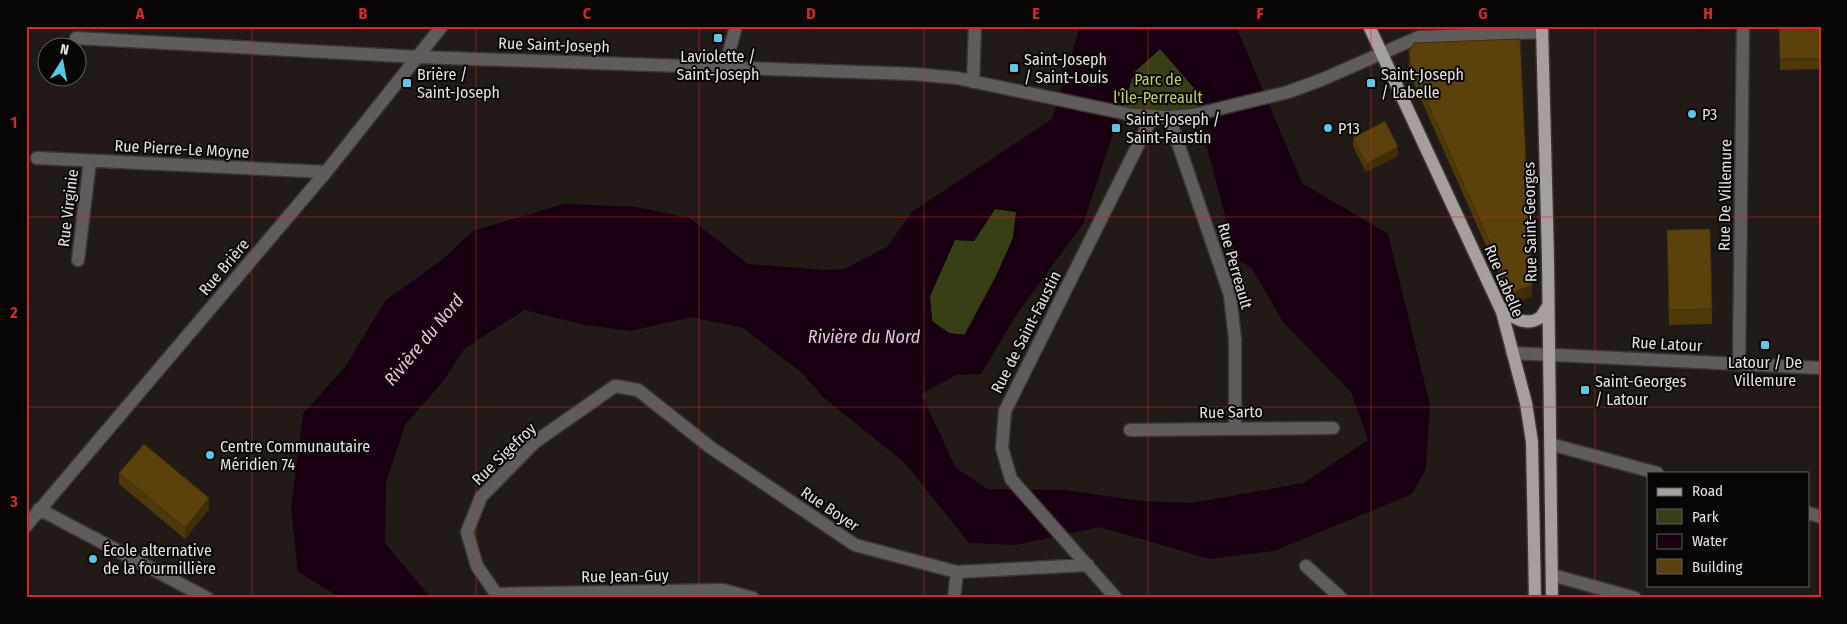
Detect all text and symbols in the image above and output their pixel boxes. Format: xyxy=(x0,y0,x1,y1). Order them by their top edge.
text: A xyxy=(135,4,145,23)
text: B xyxy=(359,4,368,23)
text: C xyxy=(583,4,592,23)
text: D xyxy=(806,4,816,23)
text: E xyxy=(1032,4,1040,23)
text: F xyxy=(1256,4,1264,23)
text: G xyxy=(1478,4,1488,23)
text: H xyxy=(1703,4,1713,23)
marker: Laviolette / Saint-Joseph xyxy=(712,32,724,44)
street label: Rue Saint-Joseph xyxy=(498,34,610,56)
north arrow xyxy=(38,38,88,88)
text: N xyxy=(59,41,70,59)
place label: Laviolette / Saint-Joseph xyxy=(676,47,760,84)
place label: Saint-Joseph / Saint-Louis xyxy=(1024,50,1109,87)
marker: Saint-Joseph / Saint-Louis xyxy=(1008,62,1020,74)
place label: Brière / Saint-Joseph xyxy=(417,65,500,102)
place label: Saint-Joseph / Labelle xyxy=(1381,65,1464,102)
park label: Parc de l'Île-Perreault xyxy=(1113,70,1203,107)
marker: Brière / Saint-Joseph xyxy=(401,77,413,89)
marker: Saint-Joseph / Labelle xyxy=(1365,77,1377,89)
place label: P3 xyxy=(1702,105,1717,124)
marker: P3 xyxy=(1686,108,1698,120)
place label: Saint-Joseph / Saint-Faustin xyxy=(1126,110,1220,147)
text: 1 xyxy=(11,113,17,132)
place label: P13 xyxy=(1338,119,1360,138)
marker: Saint-Joseph / Saint-Faustin xyxy=(1110,122,1122,134)
marker: P13 xyxy=(1322,122,1334,134)
street label: Rue Pierre-Le Moyne xyxy=(114,136,250,162)
street label: Rue De Villemure xyxy=(1715,139,1735,251)
street label: Rue Saint-Georges xyxy=(1519,162,1541,282)
street label: Rue Virginie xyxy=(54,168,82,248)
street label: Rue Perreault xyxy=(1214,221,1257,312)
street label: Rue Brière xyxy=(195,235,253,299)
street label: Rue Labelle xyxy=(1480,242,1528,320)
street label: Rue de Saint-Faustin xyxy=(987,268,1065,396)
water label: Rivière du Nord xyxy=(379,290,469,390)
text: 2 xyxy=(9,303,18,322)
water label: Rivière du Nord xyxy=(808,326,921,348)
street label: Rue Latour xyxy=(1631,333,1703,355)
marker: Latour / De Villemure xyxy=(1759,339,1771,351)
place label: Latour / De Villemure xyxy=(1728,353,1802,390)
place label: Saint-Georges / Latour xyxy=(1595,372,1687,409)
marker: Saint-Georges / Latour xyxy=(1579,384,1591,396)
street label: Rue Sarto xyxy=(1199,402,1263,422)
street label: Rue Sigefroy xyxy=(468,418,540,489)
place label: Centre Communautaire Méridien 74 xyxy=(220,437,370,474)
marker: Centre Communautaire Méridien 74 xyxy=(204,449,216,461)
legend xyxy=(1647,472,1810,586)
text: Road xyxy=(1692,482,1723,500)
street label: Rue Boyer xyxy=(797,483,863,536)
text: 3 xyxy=(9,492,18,511)
text: Park xyxy=(1692,508,1719,526)
text: Water xyxy=(1692,532,1728,550)
place label: École alternative de la fourmillière xyxy=(103,541,216,578)
marker: École alternative de la fourmillière xyxy=(87,553,99,565)
text: Building xyxy=(1692,558,1743,576)
street label: Rue Jean-Guy xyxy=(581,566,670,586)

